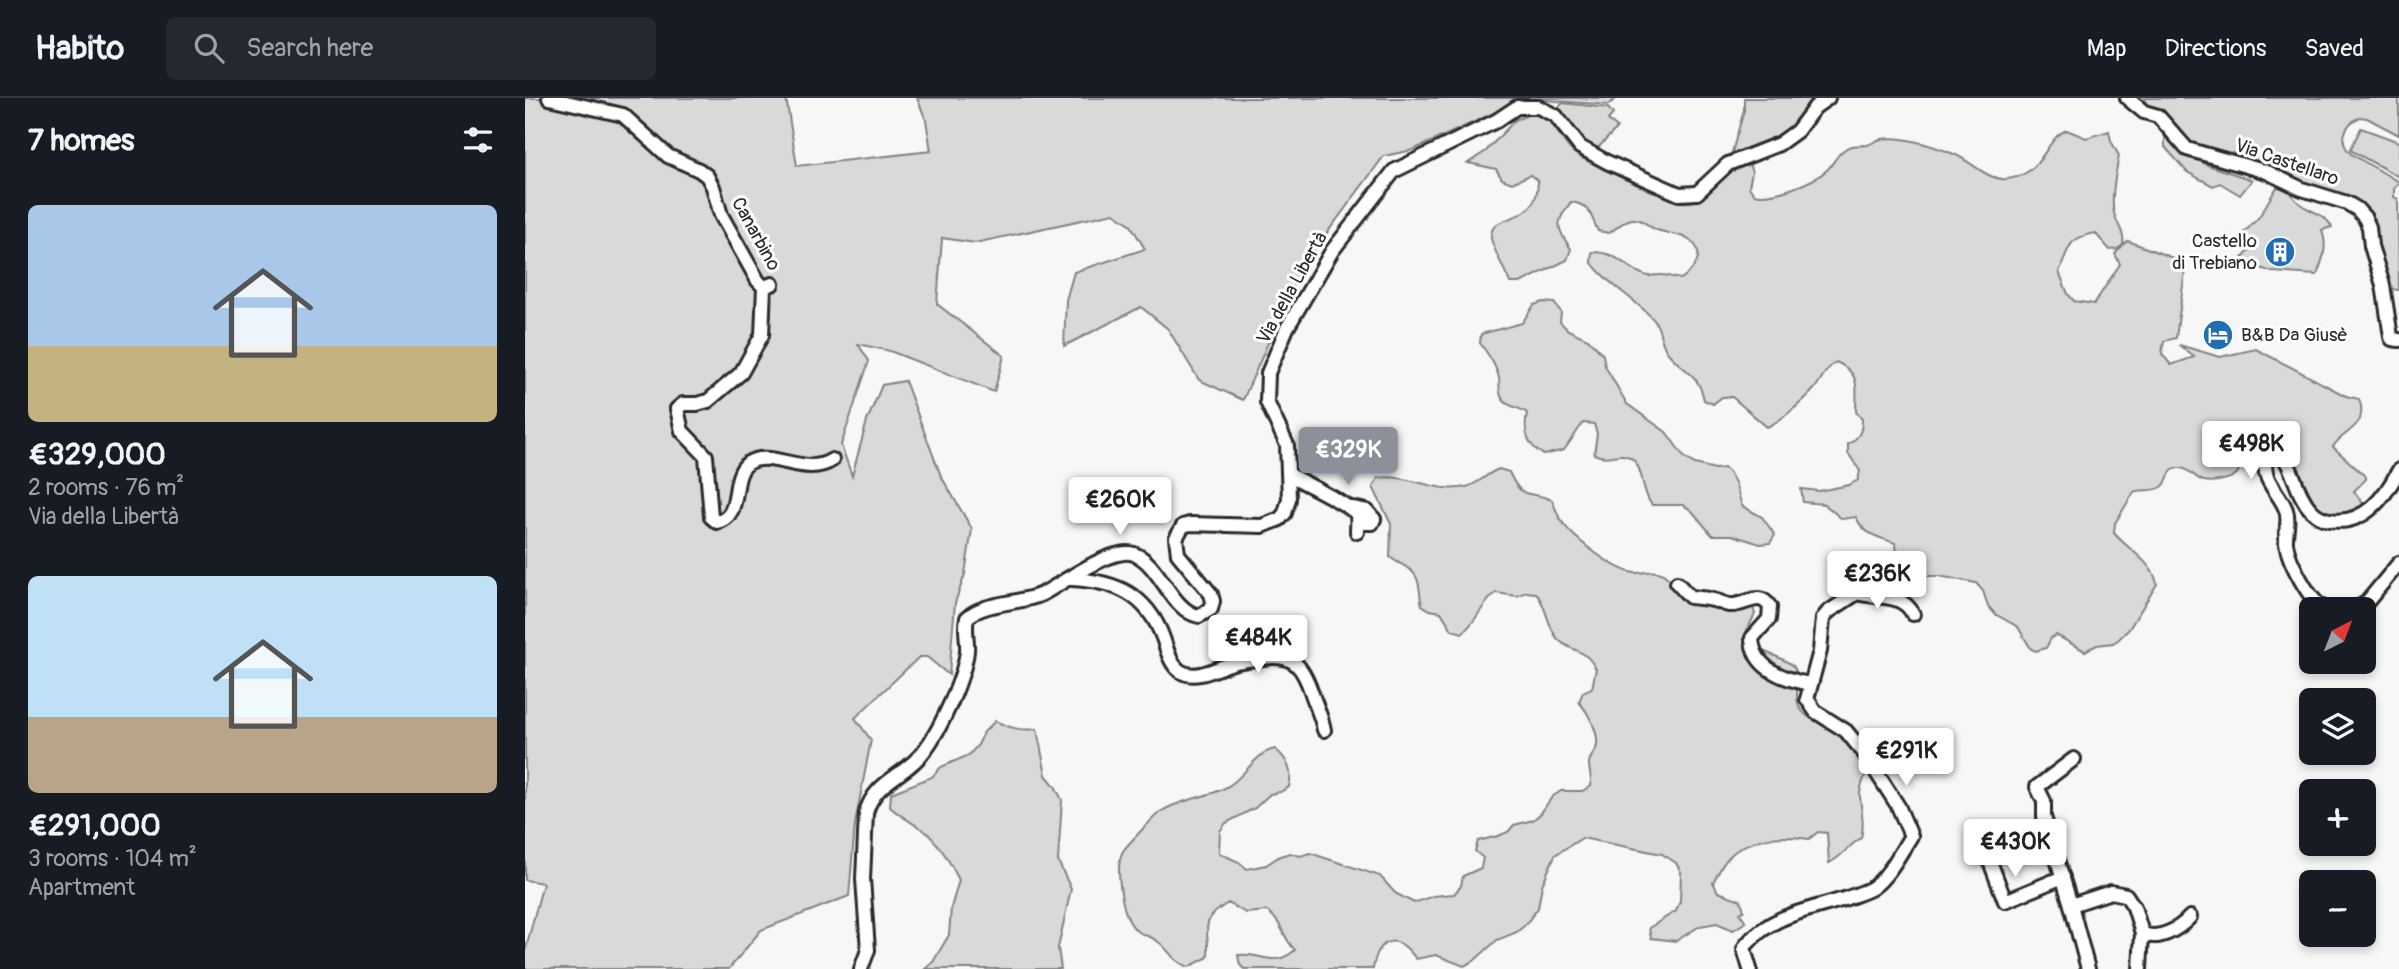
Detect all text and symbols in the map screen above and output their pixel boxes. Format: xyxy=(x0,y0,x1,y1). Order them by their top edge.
search box xyxy=(166,17,656,80)
text: Habito xyxy=(35,28,124,69)
icon: search xyxy=(190,29,228,67)
text: Search here xyxy=(246,32,373,64)
text: Map xyxy=(2087,34,2127,63)
text: Directions xyxy=(2165,34,2266,63)
text: Saved xyxy=(2304,34,2364,63)
icon: filters xyxy=(459,121,497,159)
text: 7 homes xyxy=(28,122,135,159)
street label: Via Castellaro xyxy=(2232,133,2342,191)
street label: Canarbino xyxy=(726,193,786,275)
street label: Via della Libertà xyxy=(1251,227,1333,348)
place label: Castello di Trebiano xyxy=(2172,229,2257,275)
building icon: Castello di Trebiano xyxy=(2263,235,2297,269)
icon: home xyxy=(200,250,326,376)
hotel icon: B&B Da Giusè xyxy=(2201,318,2235,352)
place label: B&B Da Giusè xyxy=(2241,323,2348,347)
pin: €498K xyxy=(2202,422,2300,481)
pin: €329K xyxy=(1299,428,1397,487)
text: €498K xyxy=(2218,429,2284,458)
text: €329K xyxy=(1315,435,1381,464)
text: €329,000 xyxy=(28,436,166,473)
text: 2 rooms · 76 m² xyxy=(28,473,184,502)
pin: €260K xyxy=(1071,478,1169,537)
text: €260K xyxy=(1084,485,1156,514)
text: Via della Libertà xyxy=(28,502,179,531)
pin: €236K xyxy=(1828,552,1926,611)
text: €236K xyxy=(1843,559,1911,588)
north arrow xyxy=(2299,597,2377,674)
map controls xyxy=(2299,597,2376,947)
pin: €484K xyxy=(1209,616,1307,675)
icon: home xyxy=(200,621,326,747)
text: €484K xyxy=(1224,623,1292,652)
button: layers xyxy=(2299,688,2376,765)
pin: €291K xyxy=(1857,728,1955,788)
text: €291K xyxy=(1875,736,1937,765)
button: + xyxy=(2299,779,2376,856)
text: €291,000 xyxy=(28,807,161,844)
pin: €430K xyxy=(1966,820,2064,879)
text: €430K xyxy=(1980,827,2050,856)
text: 3 rooms · 104 m² xyxy=(28,844,197,873)
button: − xyxy=(2299,870,2376,947)
text: Apartment xyxy=(28,873,135,902)

